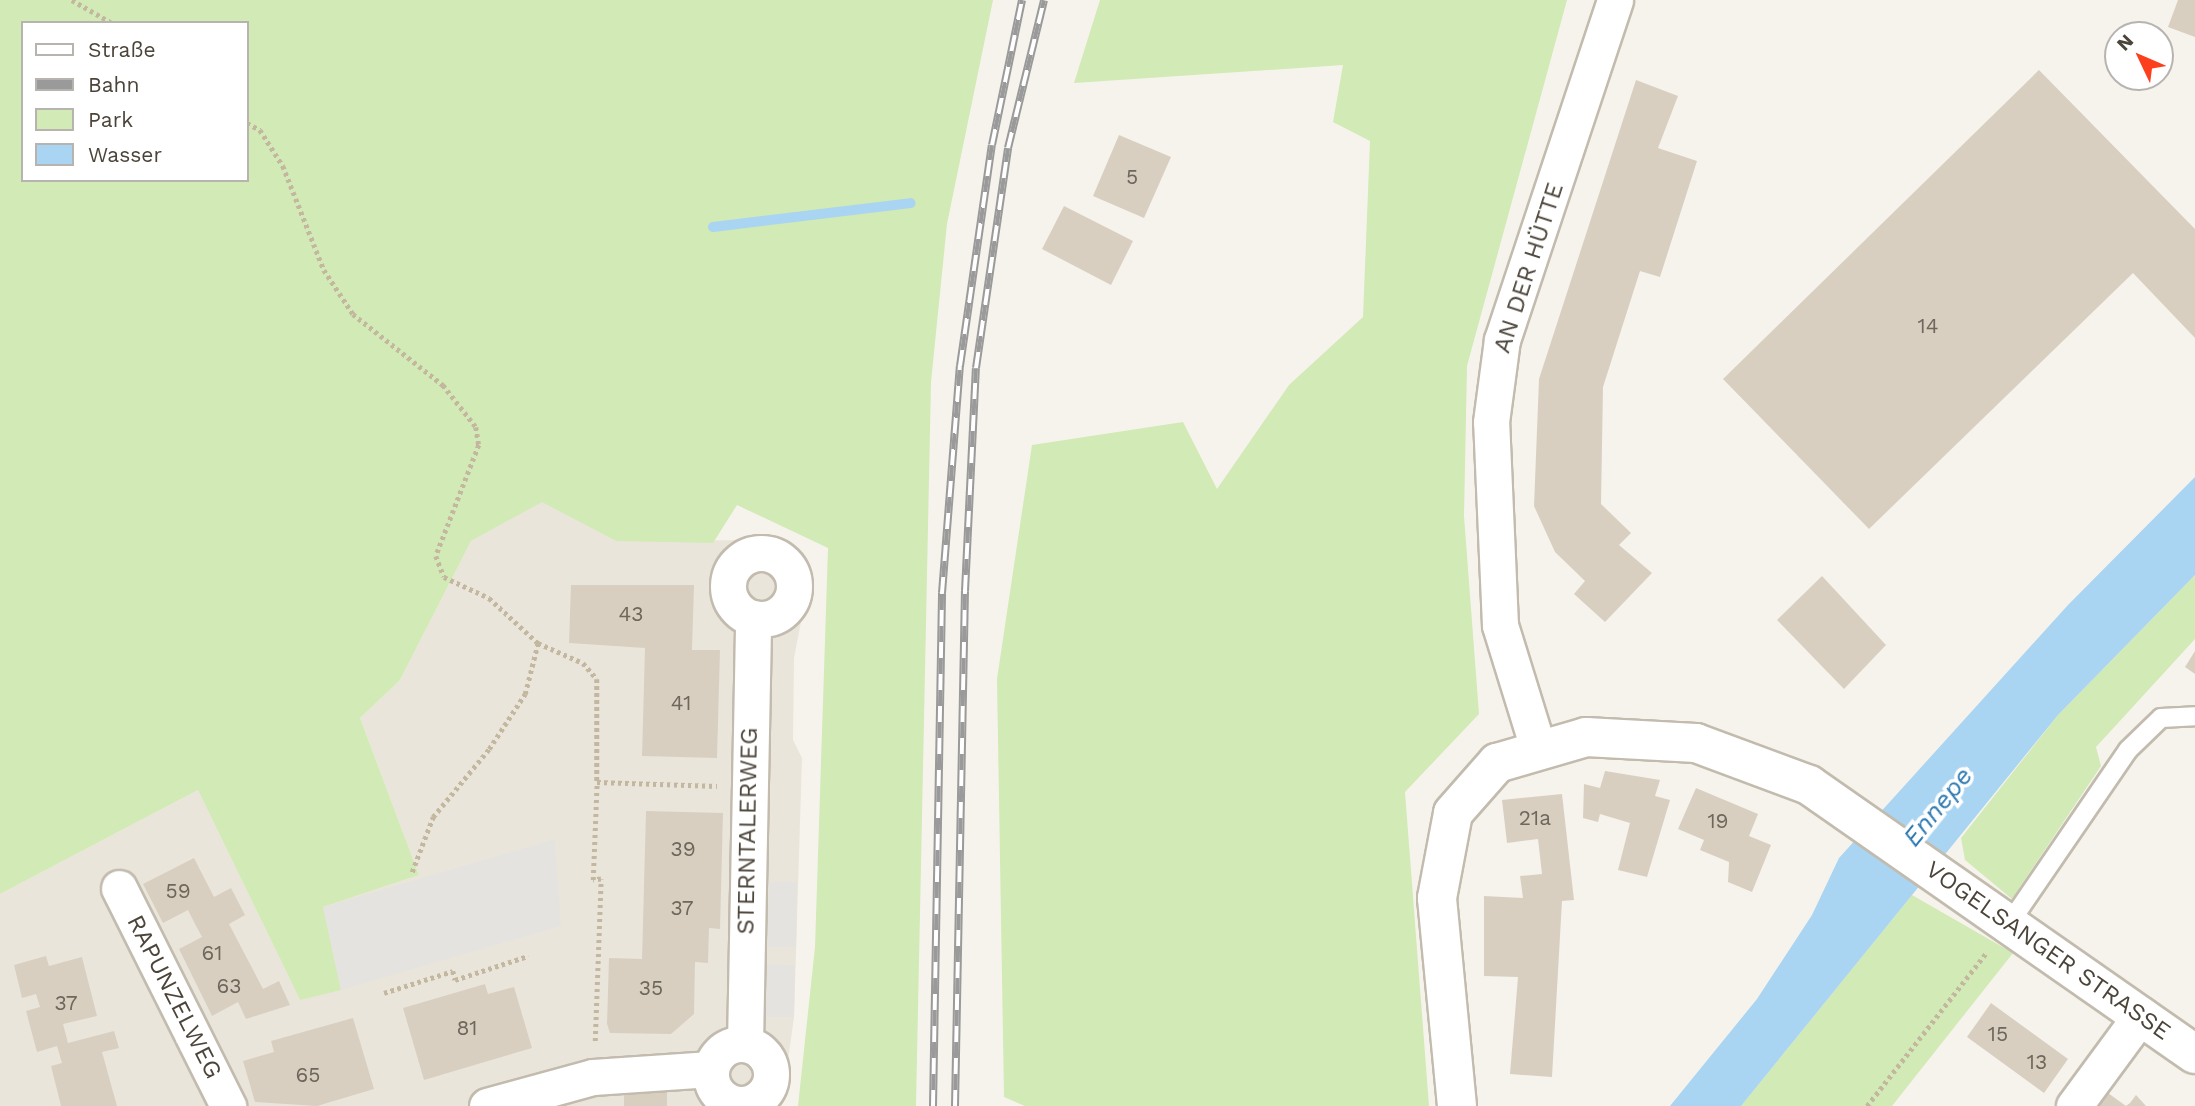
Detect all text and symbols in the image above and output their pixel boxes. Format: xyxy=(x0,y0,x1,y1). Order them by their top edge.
legend xyxy=(21,21,248,182)
north arrow xyxy=(2104,21,2174,91)
text: N xyxy=(2112,29,2138,56)
text: Straße xyxy=(88,37,156,62)
text: Bahn xyxy=(88,72,140,97)
text: Park xyxy=(88,107,133,132)
text: Wasser xyxy=(88,142,162,167)
house number: 5 xyxy=(1126,164,1138,190)
street label: AN DER HÜTTE xyxy=(1488,179,1570,357)
house number: 14 xyxy=(1917,313,1939,339)
house number: 43 xyxy=(618,601,644,627)
house number: 41 xyxy=(671,690,691,716)
street label: STERNTALERWEG xyxy=(732,727,764,935)
water label: Ennepe xyxy=(1897,761,1979,853)
house number: 21a xyxy=(1519,805,1551,831)
house number: 19 xyxy=(1707,808,1729,834)
house number: 39 xyxy=(670,836,696,862)
street label: VOGELSANGER STRASSE xyxy=(1920,855,2176,1047)
house number: 59 xyxy=(165,878,191,904)
house number: 37 xyxy=(670,895,694,921)
street label: RAPUNZELWEG xyxy=(120,910,228,1084)
house number: 61 xyxy=(202,940,222,966)
house number: 63 xyxy=(216,973,242,999)
house number: 35 xyxy=(639,975,663,1001)
house number: 37 xyxy=(54,990,78,1016)
house number: 81 xyxy=(456,1015,478,1041)
house number: 15 xyxy=(1988,1021,2008,1047)
house number: 13 xyxy=(2027,1049,2047,1075)
house number: 65 xyxy=(296,1062,320,1088)

